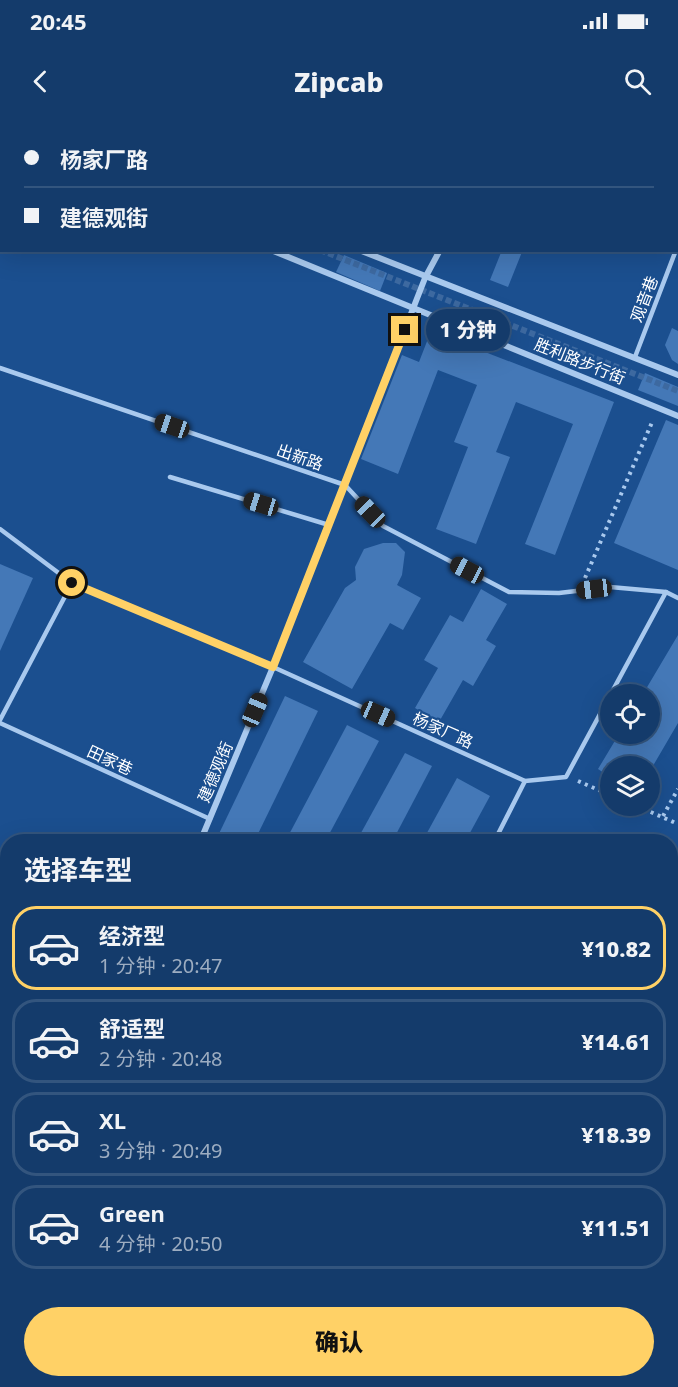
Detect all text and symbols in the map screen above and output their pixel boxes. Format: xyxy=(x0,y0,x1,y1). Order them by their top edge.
text: 20:45 xyxy=(30,6,87,36)
text: Zipcab xyxy=(294,63,384,100)
icon: back xyxy=(24,65,57,98)
icon: search xyxy=(621,65,654,98)
text: 杨家厂路 xyxy=(60,144,148,174)
text: 建德观街 xyxy=(60,202,148,232)
street label: 观音巷 xyxy=(625,273,663,325)
callout: 1 分钟 xyxy=(426,309,510,351)
route end xyxy=(391,316,418,343)
text: 1 分钟 xyxy=(440,316,496,343)
street label: 胜利路步行街 xyxy=(531,333,629,389)
car xyxy=(152,412,192,440)
street label: 出新路 xyxy=(274,439,326,475)
car xyxy=(241,490,281,518)
car xyxy=(351,493,389,531)
car xyxy=(447,554,487,586)
route start xyxy=(58,569,85,596)
car xyxy=(575,578,613,600)
map controls xyxy=(600,684,660,816)
button: locate xyxy=(600,684,660,744)
car xyxy=(240,690,270,730)
car xyxy=(358,698,398,730)
street label: 杨家厂路 xyxy=(409,707,477,753)
street label: 建德观街 xyxy=(192,738,238,806)
street label: 田家巷 xyxy=(84,740,136,780)
button: layers xyxy=(600,756,660,816)
text: 选择车型 xyxy=(24,851,132,888)
text: 经济型 xyxy=(99,920,165,950)
icon: car xyxy=(27,921,81,975)
text: ¥10.82 xyxy=(581,933,651,963)
text: 1 分钟 · 20:47 xyxy=(99,952,223,979)
text: 舒适型 xyxy=(99,1013,165,1043)
icon: car xyxy=(27,1014,81,1068)
text: ¥14.61 xyxy=(581,1026,651,1056)
text: 2 分钟 · 20:48 xyxy=(99,1045,223,1072)
text: XL xyxy=(99,1105,126,1135)
icon: car xyxy=(27,1107,81,1161)
text: ¥18.39 xyxy=(581,1119,651,1149)
text: 3 分钟 · 20:49 xyxy=(99,1137,223,1164)
text: Green xyxy=(99,1198,165,1228)
icon: car xyxy=(27,1200,81,1254)
text: ¥11.51 xyxy=(581,1212,651,1242)
text: 4 分钟 · 20:50 xyxy=(99,1230,223,1257)
button: 确认 xyxy=(24,1307,654,1376)

